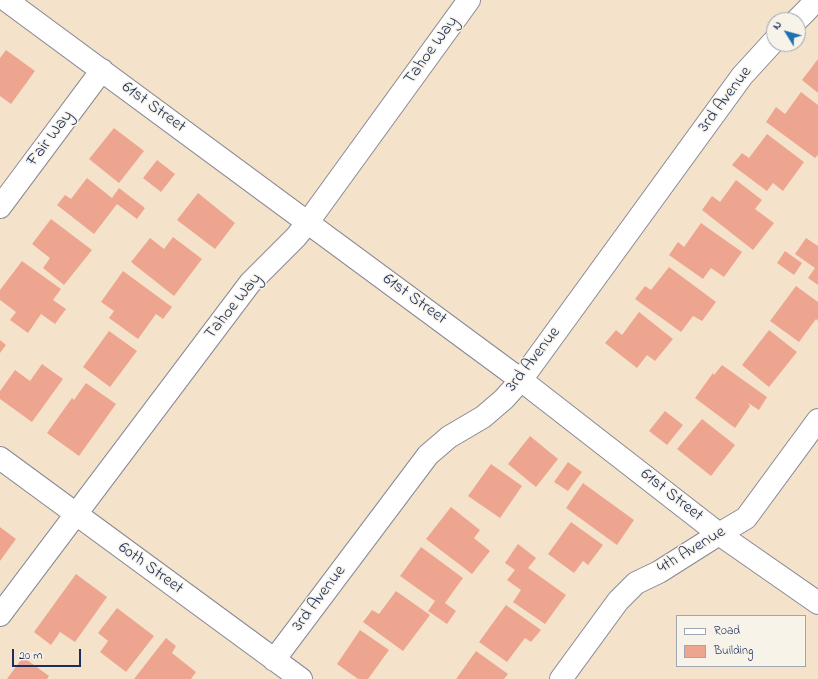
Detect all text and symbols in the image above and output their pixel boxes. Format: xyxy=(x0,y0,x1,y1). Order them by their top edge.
north arrow xyxy=(766,12,806,52)
street label: Tahoe Way xyxy=(400,13,464,89)
text: N xyxy=(769,18,786,33)
street label: 3rd Avenue xyxy=(695,63,757,137)
street label: 61st Street xyxy=(117,78,189,138)
street label: Fair Way xyxy=(23,107,79,171)
street label: Tahoe Way xyxy=(201,270,267,344)
street label: 61st Street xyxy=(378,270,450,330)
street label: 3rd Avenue xyxy=(502,323,566,397)
street label: 61st Street xyxy=(635,465,707,527)
street label: 4th Avenue xyxy=(654,523,730,579)
street label: 60th Street xyxy=(113,539,187,599)
street label: 3rd Avenue xyxy=(289,562,351,636)
legend xyxy=(676,615,806,667)
text: Road xyxy=(714,622,740,640)
scale bar xyxy=(14,641,83,667)
text: Building xyxy=(714,642,753,660)
text: 20 m xyxy=(19,647,42,665)

